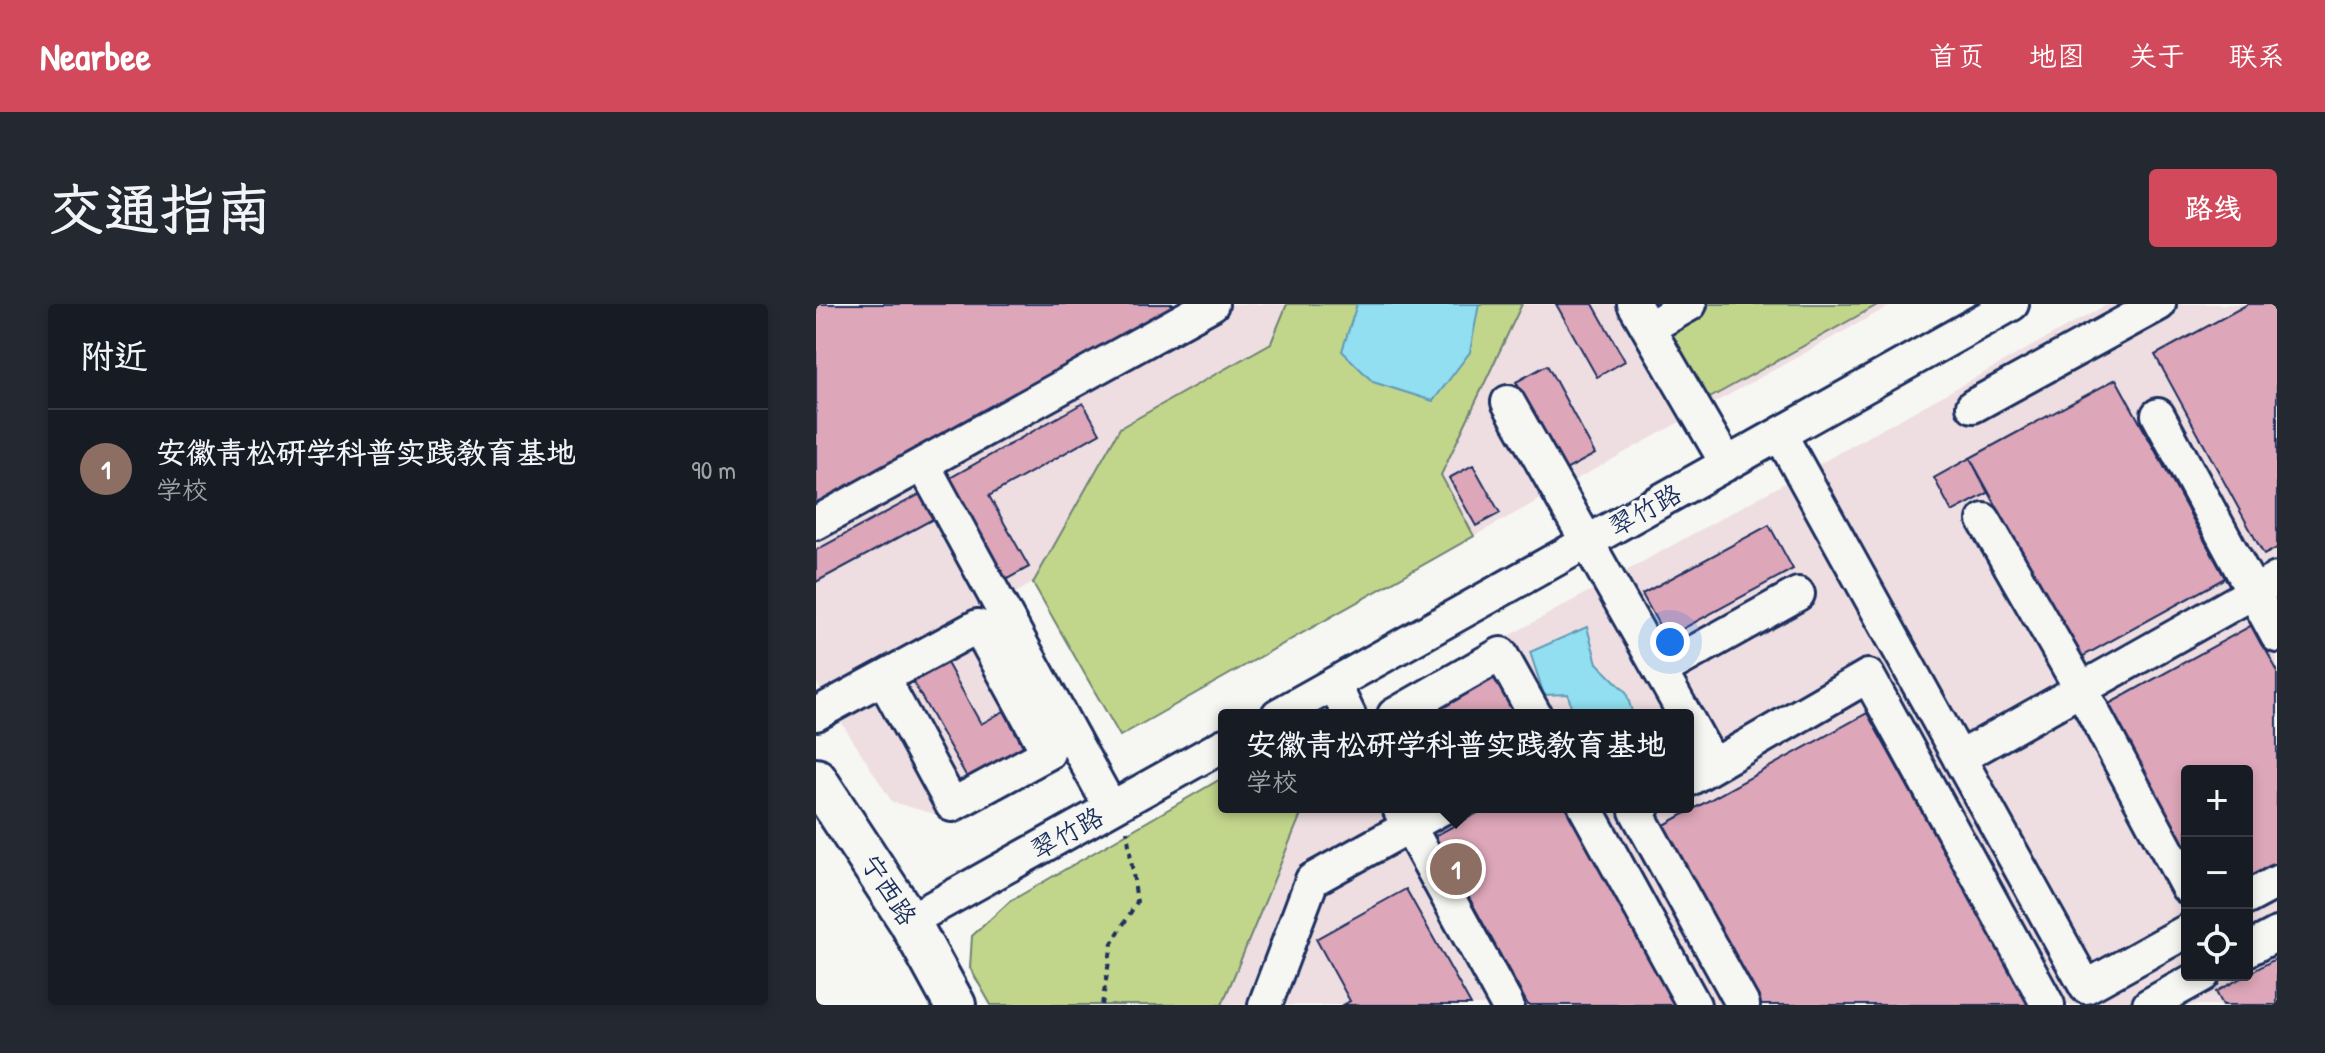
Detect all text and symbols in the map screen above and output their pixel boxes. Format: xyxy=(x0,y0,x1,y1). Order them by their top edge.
text: Nearbee xyxy=(40,30,151,82)
text: 首页 xyxy=(1929,37,1985,75)
text: 地图 xyxy=(2029,37,2085,75)
text: 关于 xyxy=(2129,37,2185,75)
text: 联系 xyxy=(2229,37,2285,75)
button: 路线 xyxy=(2149,169,2277,247)
text: 交通指南 xyxy=(48,171,272,246)
text: 附近 xyxy=(80,333,148,379)
text: 安徽青松研学科普实践教育基地 xyxy=(156,432,576,472)
text: 1 xyxy=(101,452,111,487)
text: 90 m xyxy=(691,452,736,487)
text: 学校 xyxy=(156,472,208,507)
street label: 翠竹路 xyxy=(1602,475,1687,544)
your location xyxy=(1650,622,1690,662)
popup xyxy=(1218,709,1694,813)
text: 安徽青松研学科普实践教育基地 xyxy=(1246,724,1666,764)
text: 学校 xyxy=(1246,764,1298,799)
map controls xyxy=(2181,765,2253,981)
button: + xyxy=(2181,765,2253,837)
street label: 翠竹路 xyxy=(1024,798,1109,867)
button: − xyxy=(2181,837,2253,909)
pin: 1 xyxy=(1430,839,1482,899)
street label: 宁西路 xyxy=(853,847,925,932)
button: locate xyxy=(2181,909,2253,981)

